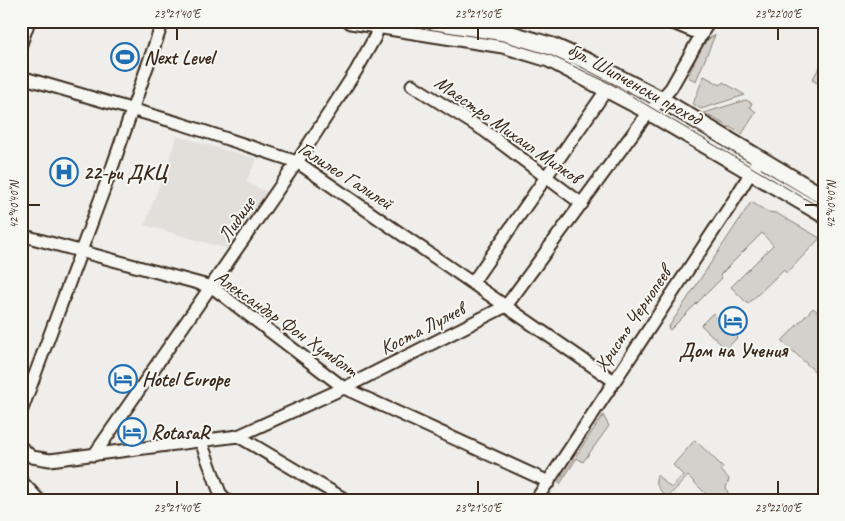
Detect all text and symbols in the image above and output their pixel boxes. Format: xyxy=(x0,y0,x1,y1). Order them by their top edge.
text: 23°21'40"E xyxy=(154,6,202,22)
text: 23°21'50"E xyxy=(455,6,503,22)
text: 23°22'00"E xyxy=(755,6,803,22)
street label: бул. Шипченски проход xyxy=(563,36,708,132)
sports icon: Next Level xyxy=(110,42,140,72)
place label: Next Level xyxy=(144,45,218,70)
street label: Маестро Михаил Милков xyxy=(430,70,588,191)
street label: Галилео Галилей xyxy=(294,135,399,216)
hospital icon: 22-ри ДКЦ xyxy=(49,157,79,187)
place label: 22-ри ДКЦ xyxy=(83,160,169,185)
text: 42°40'40"N xyxy=(6,180,22,229)
text: 42°40'40"N xyxy=(823,180,839,229)
street label: Лидице xyxy=(212,191,261,247)
street label: Христо Чернопеев xyxy=(588,258,679,376)
street label: Александър Фон Хумболт xyxy=(210,264,364,383)
street label: Коста Лулчев xyxy=(376,295,472,360)
hotel icon: Дом на Учения xyxy=(718,306,748,336)
place label: Дом на Учения xyxy=(679,338,789,363)
hotel icon: Hotel Europe xyxy=(108,364,138,394)
place label: Hotel Europe xyxy=(142,367,230,392)
hotel icon: RotasaR xyxy=(117,417,147,447)
place label: RotasaR xyxy=(151,420,212,445)
text: 23°21'40"E xyxy=(154,500,202,516)
text: 23°21'50"E xyxy=(455,500,503,516)
text: 23°22'00"E xyxy=(755,500,803,516)

